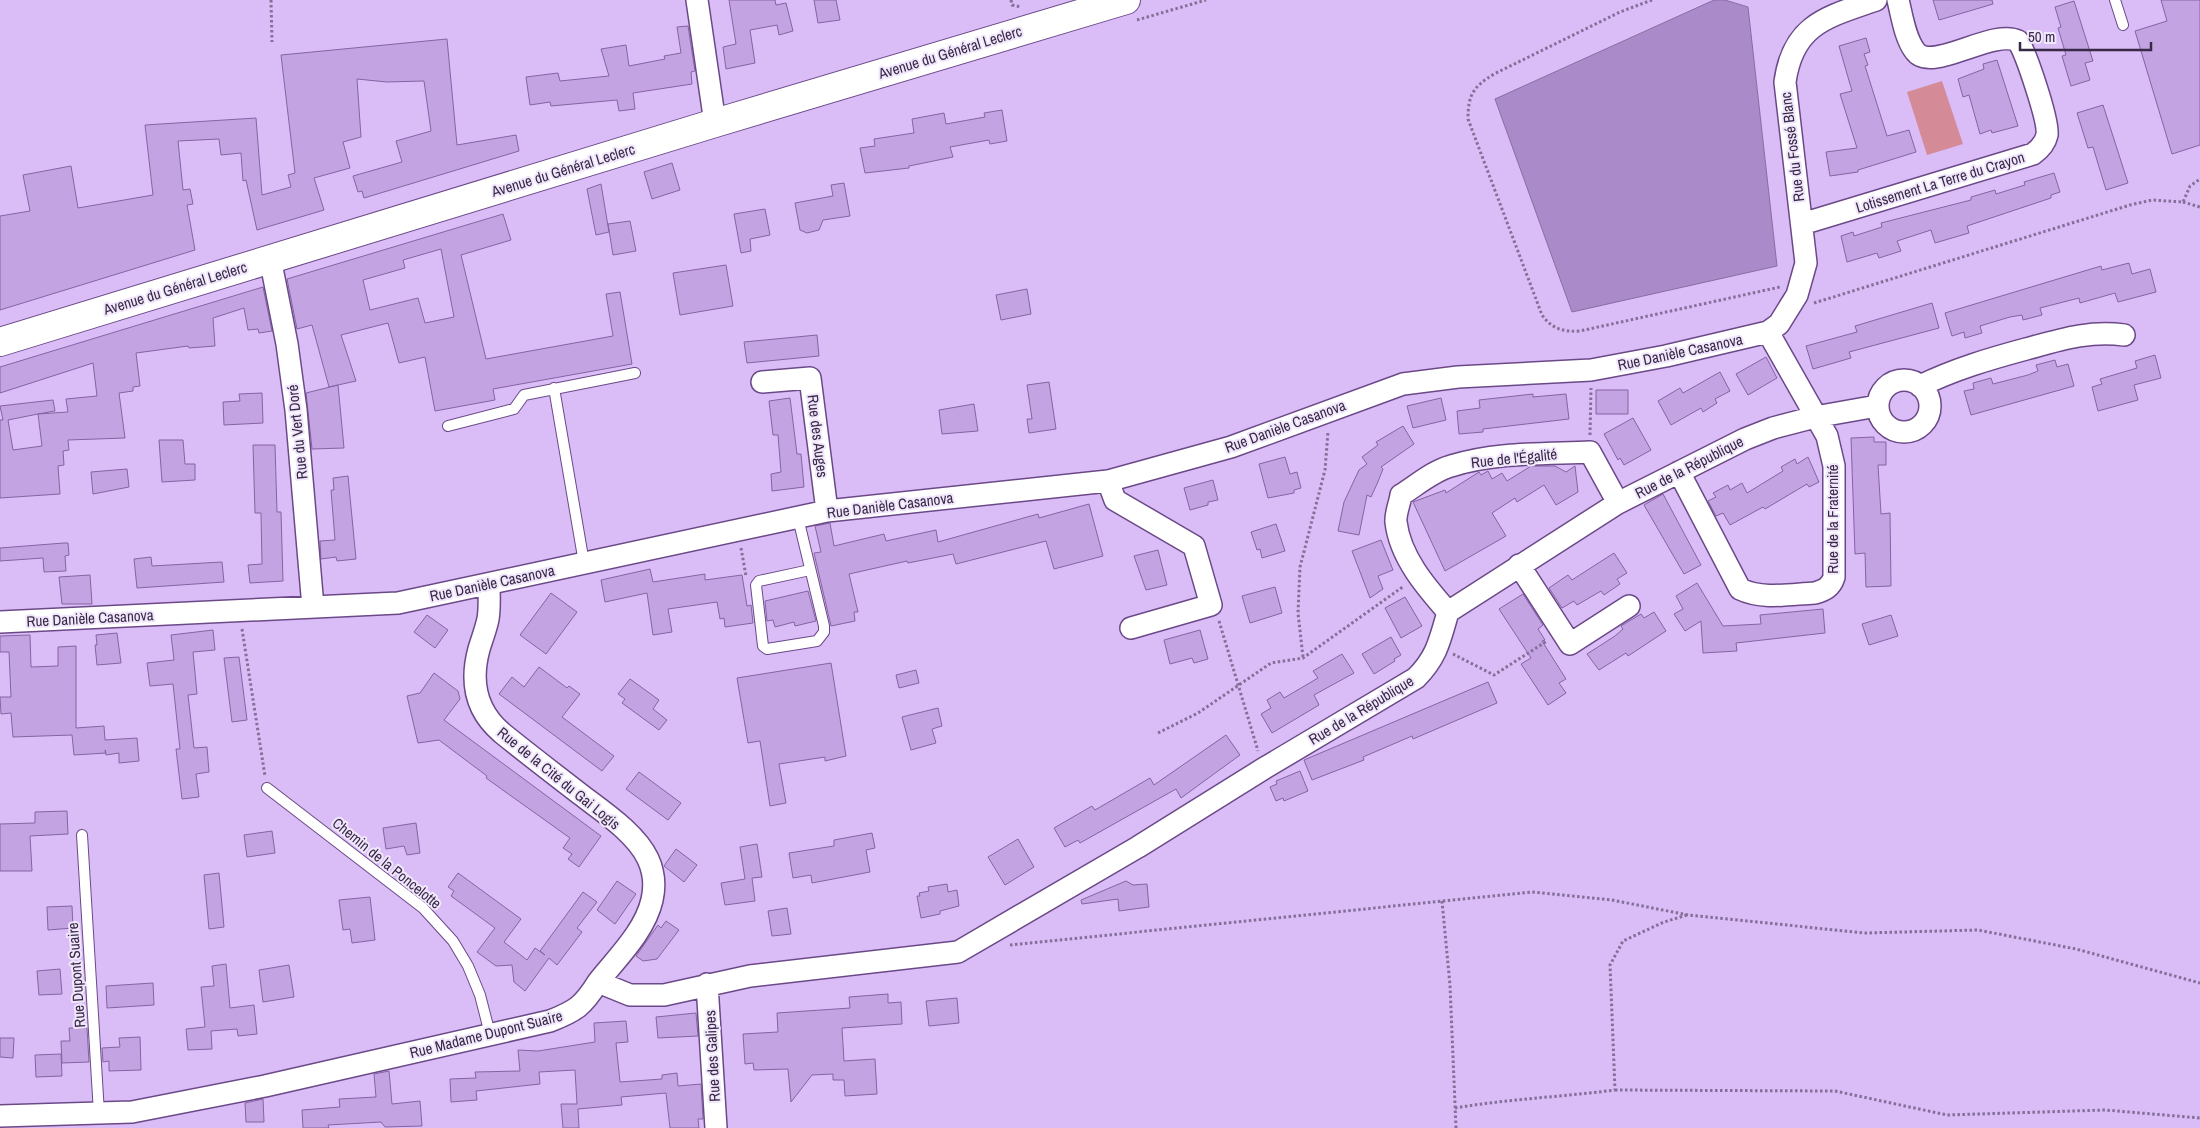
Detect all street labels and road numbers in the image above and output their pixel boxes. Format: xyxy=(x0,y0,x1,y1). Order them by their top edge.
street label: Avenue du Général Leclerc xyxy=(875,20,1024,84)
street label: Rue du Fossé Blanc xyxy=(1775,91,1809,203)
street label: Avenue du Général Leclerc xyxy=(488,138,637,202)
street label: Lotissement La Terre du Crayon xyxy=(1853,146,2027,218)
street label: Avenue du Général Leclerc xyxy=(100,256,249,320)
street label: Rue Danièle Casanova xyxy=(1616,328,1745,375)
street label: Rue du Vert Doré xyxy=(282,383,312,480)
street label: Rue des Auges xyxy=(802,393,834,479)
street label: Rue Danièle Casanova xyxy=(1222,394,1348,458)
street label: Rue de la République xyxy=(1631,431,1747,503)
street label: Rue de l'Égalité xyxy=(1470,443,1558,473)
street label: Rue de la Fraternité xyxy=(1822,464,1843,574)
street label: Rue Danièle Casanova xyxy=(826,487,955,523)
street label: Rue Danièle Casanova xyxy=(428,559,557,606)
street label: Rue Danièle Casanova xyxy=(26,604,154,632)
street label: Rue de la République xyxy=(1305,670,1418,750)
street label: Rue de la Cité du Gai Logis xyxy=(493,722,625,834)
street label: Chemin de la Poncelotte xyxy=(328,812,446,914)
street label: Rue Dupont Suaire xyxy=(62,922,90,1028)
street label: Rue Madame Dupont Suaire xyxy=(407,1005,565,1063)
street label: Rue des Galipes xyxy=(699,1010,725,1102)

